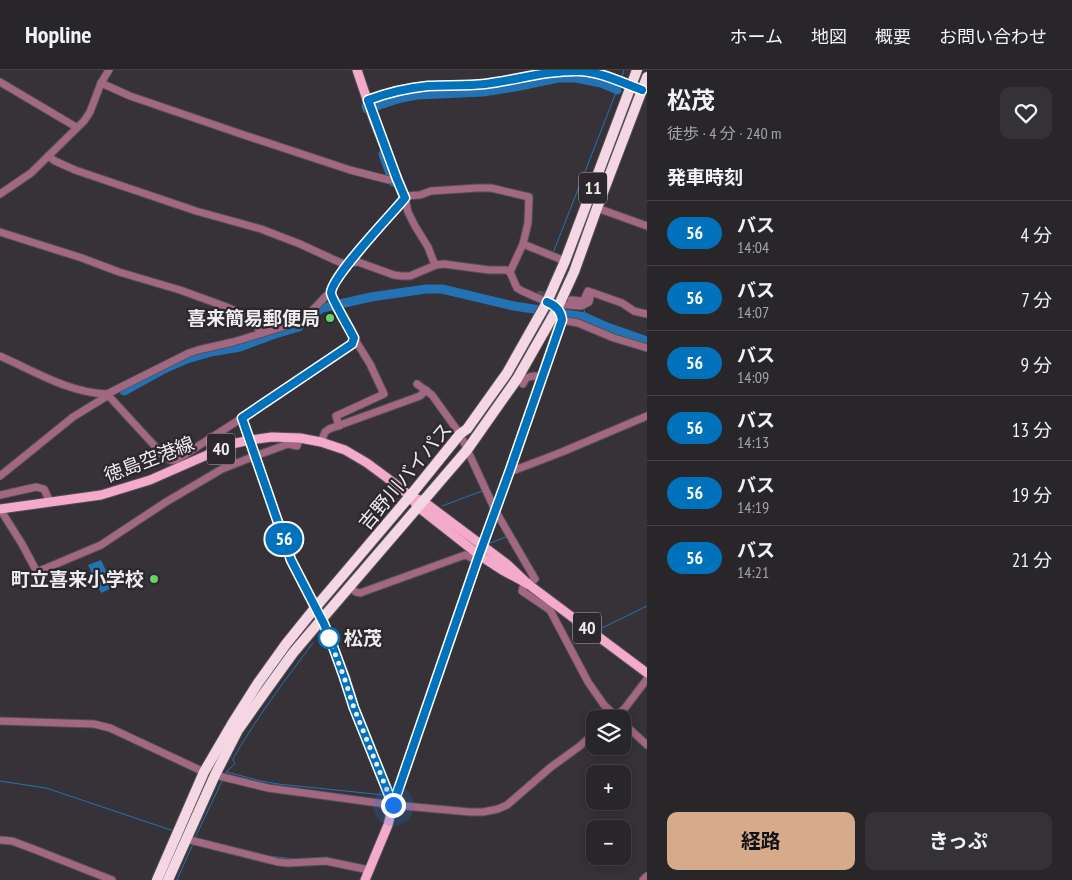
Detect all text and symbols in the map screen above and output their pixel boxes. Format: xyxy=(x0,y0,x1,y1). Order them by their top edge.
text: Hopline xyxy=(25,19,91,50)
text: ホーム xyxy=(730,25,783,48)
text: 地図 xyxy=(811,25,847,48)
text: 概要 xyxy=(875,25,911,48)
text: お問い合わせ xyxy=(939,25,1047,48)
text: 松茂 xyxy=(667,85,715,116)
button: heart xyxy=(1000,87,1052,139)
text: 徒歩 · 4 分 · 240 m xyxy=(667,123,781,143)
text: 発車時刻 xyxy=(667,165,743,189)
road number: 11 xyxy=(579,172,607,204)
text: バス xyxy=(737,213,775,237)
text: 56 xyxy=(686,221,703,244)
text: 4 分 xyxy=(1020,223,1052,247)
text: 14:04 xyxy=(737,237,769,257)
text: バス xyxy=(737,278,775,302)
text: 56 xyxy=(686,286,703,309)
text: 7 分 xyxy=(1021,288,1052,312)
text: 14:07 xyxy=(737,302,769,322)
place label: 喜来簡易郵便局 xyxy=(187,306,320,330)
marker: 喜来簡易郵便局 xyxy=(324,312,336,324)
text: バス xyxy=(737,343,775,367)
text: 56 xyxy=(686,351,703,374)
text: 9 分 xyxy=(1020,353,1052,377)
text: 14:09 xyxy=(737,367,769,387)
text: バス xyxy=(737,408,775,432)
text: 56 xyxy=(686,416,703,439)
street label: 吉野川バイパス xyxy=(353,417,457,535)
text: 13 分 xyxy=(1012,418,1052,442)
street label: 徳島空港線 xyxy=(100,431,198,487)
text: 14:13 xyxy=(737,432,769,452)
road number: 40 xyxy=(207,434,235,464)
text: バス xyxy=(737,473,775,497)
text: 56 xyxy=(686,481,703,504)
text: 19 分 xyxy=(1012,483,1052,507)
text: 14:19 xyxy=(737,497,769,517)
line badge: 56 xyxy=(262,523,306,555)
text: 56 xyxy=(275,527,293,550)
text: バス xyxy=(737,538,775,562)
text: 56 xyxy=(686,546,703,569)
text: 21 分 xyxy=(1012,548,1052,572)
text: 14:21 xyxy=(737,562,769,582)
place label: 町立喜来小学校 xyxy=(11,567,144,591)
marker: 町立喜来小学校 xyxy=(148,573,160,585)
road number: 40 xyxy=(573,612,601,644)
place label: 松茂 xyxy=(344,626,382,650)
marker: 松茂 xyxy=(318,627,340,649)
map controls xyxy=(586,710,631,865)
button: layers xyxy=(586,710,631,755)
button: + xyxy=(586,765,631,810)
your location xyxy=(381,793,406,818)
button: 経路 xyxy=(667,812,855,870)
button: きっぷ xyxy=(865,812,1052,870)
button: − xyxy=(586,820,631,865)

